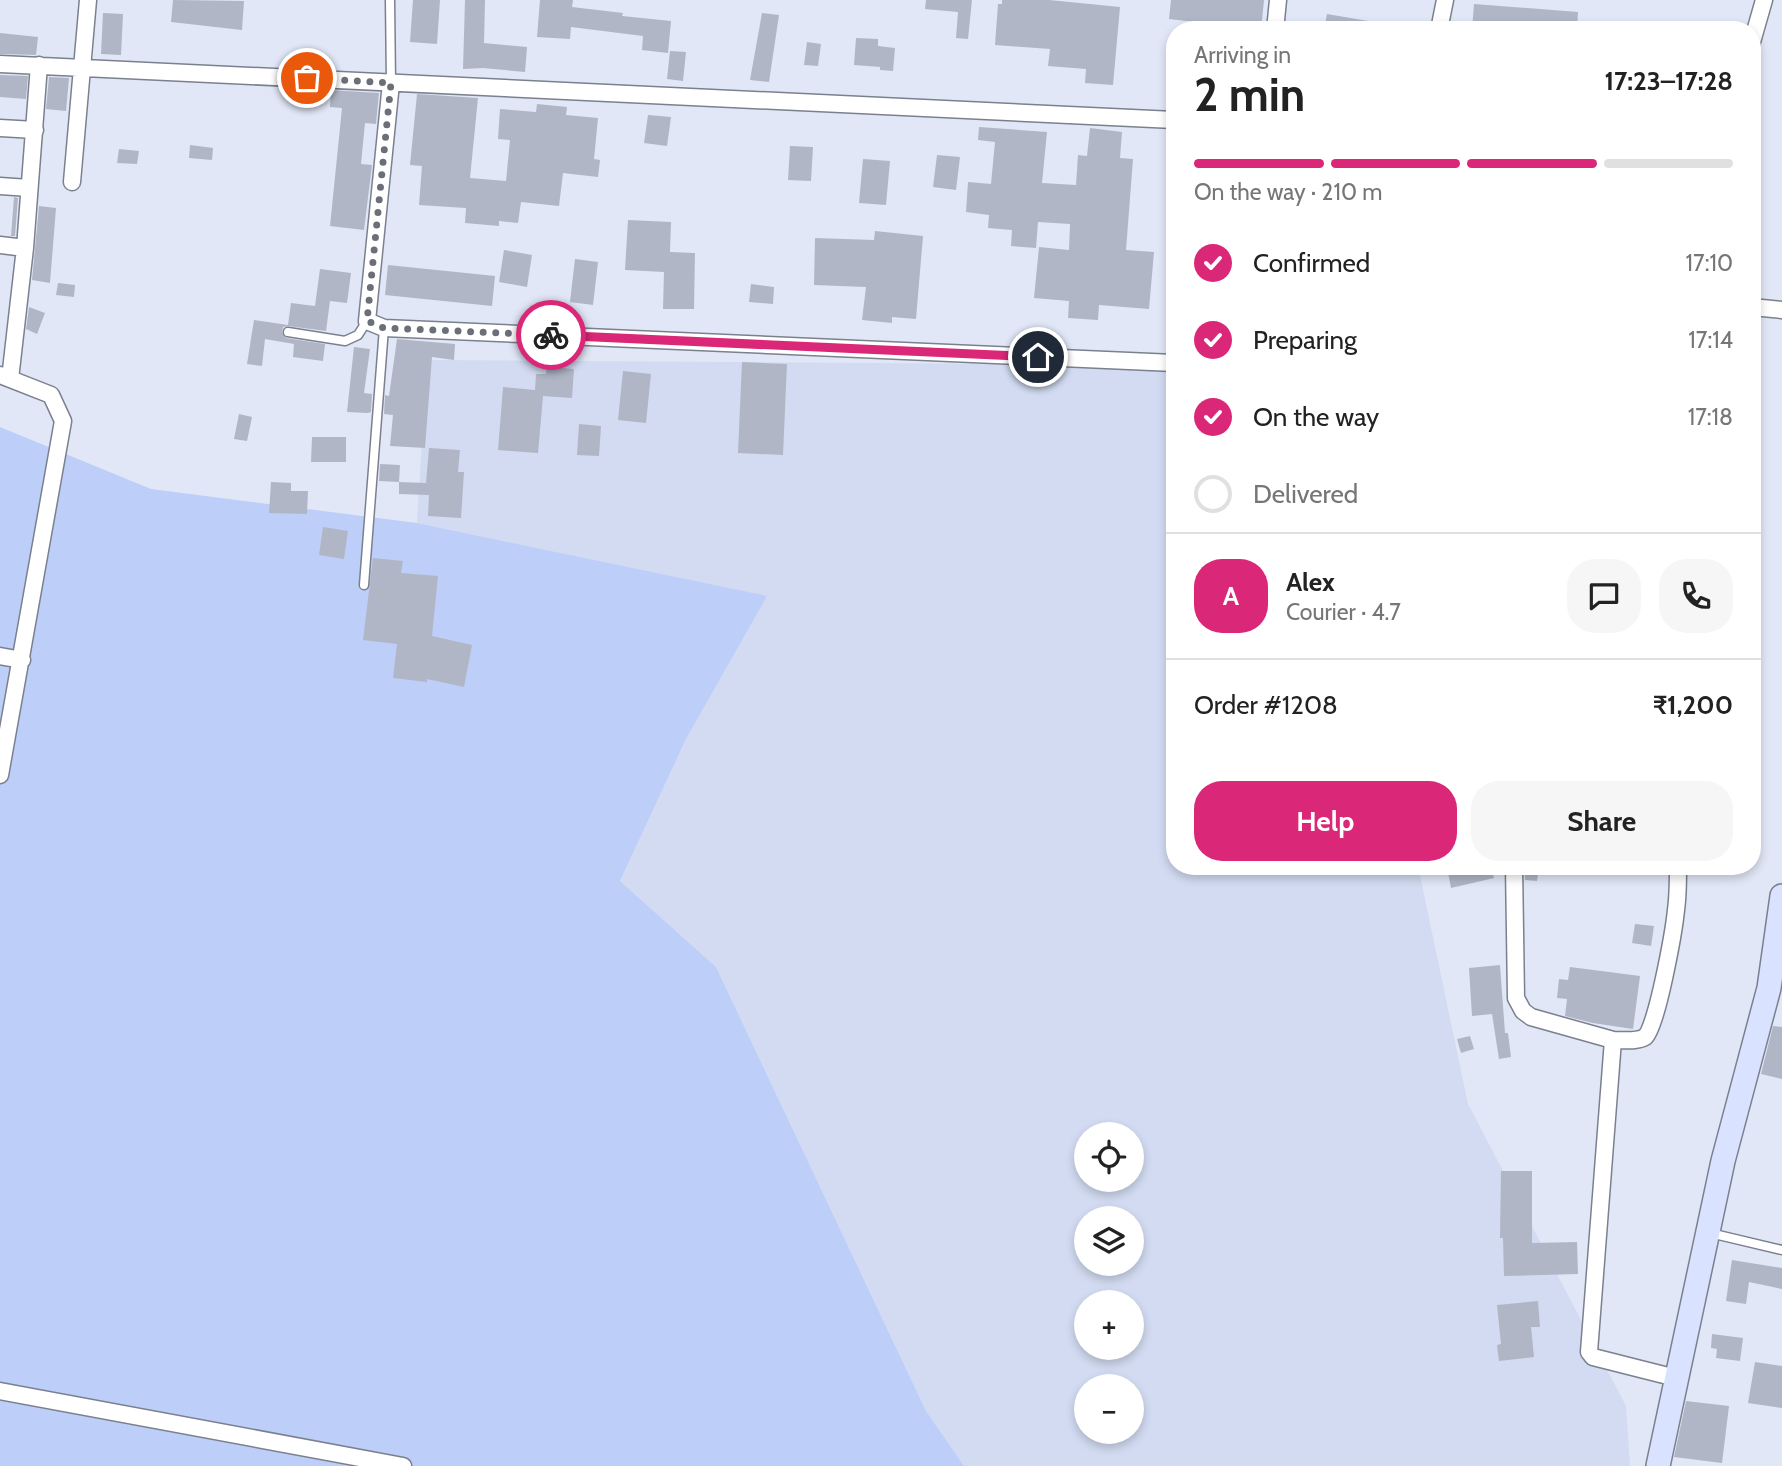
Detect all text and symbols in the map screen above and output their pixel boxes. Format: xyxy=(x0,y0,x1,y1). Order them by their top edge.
text: Arriving in xyxy=(1194,41,1291,69)
pin xyxy=(277,48,337,108)
icon: bag xyxy=(288,59,326,97)
text: 17:23–17:28 xyxy=(1604,65,1733,97)
text: 2 min xyxy=(1194,67,1305,123)
text: On the way · 210 m xyxy=(1194,178,1382,206)
icon: check xyxy=(1194,244,1232,282)
text: Confirmed xyxy=(1253,247,1370,279)
text: 17:10 xyxy=(1686,249,1733,277)
courier xyxy=(516,300,586,370)
icon: bike xyxy=(532,316,570,354)
icon: check xyxy=(1194,321,1232,359)
text: Preparing xyxy=(1253,324,1357,356)
text: 17:14 xyxy=(1688,326,1733,354)
pin xyxy=(1008,327,1068,387)
icon: home xyxy=(1019,338,1057,376)
icon: check xyxy=(1194,398,1232,436)
text: On the way xyxy=(1253,401,1379,433)
text: 17:18 xyxy=(1688,403,1733,431)
text: Delivered xyxy=(1253,478,1358,510)
button: chat xyxy=(1567,559,1641,633)
button: phone xyxy=(1659,559,1733,633)
text: Alex xyxy=(1286,566,1335,598)
text: A xyxy=(1223,580,1239,612)
text: Courier · 4.7 xyxy=(1286,598,1401,626)
text: Order #1208 xyxy=(1194,689,1338,721)
text: ₹1,200 xyxy=(1653,689,1733,721)
button: Help xyxy=(1194,781,1457,861)
button: Share xyxy=(1471,781,1733,861)
map controls xyxy=(1074,1122,1144,1444)
button: locate xyxy=(1074,1122,1144,1192)
button: layers xyxy=(1074,1206,1144,1276)
button: + xyxy=(1074,1290,1144,1360)
button: − xyxy=(1074,1374,1144,1444)

